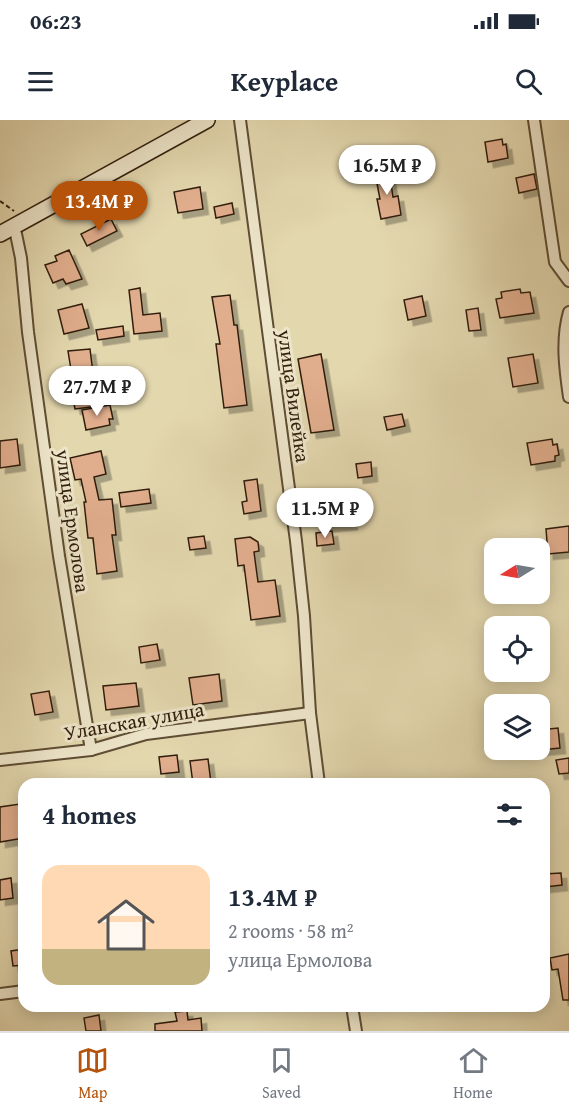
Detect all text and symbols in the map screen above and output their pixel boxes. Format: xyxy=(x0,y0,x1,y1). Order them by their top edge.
text: 06:23 xyxy=(30,5,82,37)
text: Keyplace xyxy=(231,61,338,101)
icon: menu xyxy=(24,65,57,98)
icon: search xyxy=(512,65,545,98)
pin: 16.5M ₽ xyxy=(332,145,442,196)
text: 16.5M ₽ xyxy=(353,150,421,179)
pin: 13.4M ₽ xyxy=(44,181,154,232)
text: 13.4M ₽ xyxy=(65,186,133,215)
street label: улица Вилейка xyxy=(271,327,318,465)
pin: 27.7M ₽ xyxy=(42,366,152,417)
text: 27.7M ₽ xyxy=(63,371,131,400)
street label: улица Ермолова xyxy=(49,446,98,595)
pin: 11.5M ₽ xyxy=(270,488,380,539)
text: 11.5M ₽ xyxy=(291,493,359,522)
north arrow xyxy=(484,538,550,604)
map controls xyxy=(484,538,550,760)
button: locate xyxy=(484,616,550,682)
street label: Уланская улица xyxy=(62,694,207,747)
button: layers xyxy=(484,694,550,760)
text: 4 homes xyxy=(42,795,137,834)
icon: filters xyxy=(493,798,526,831)
text: 13.4M ₽ xyxy=(228,877,317,916)
icon: home xyxy=(90,889,162,961)
text: 2 rooms · 58 m² xyxy=(228,916,354,945)
text: улица Ермолова xyxy=(228,945,372,974)
tab: Map xyxy=(76,1044,109,1104)
tab: Saved xyxy=(262,1044,301,1104)
tab: Home xyxy=(453,1044,493,1104)

